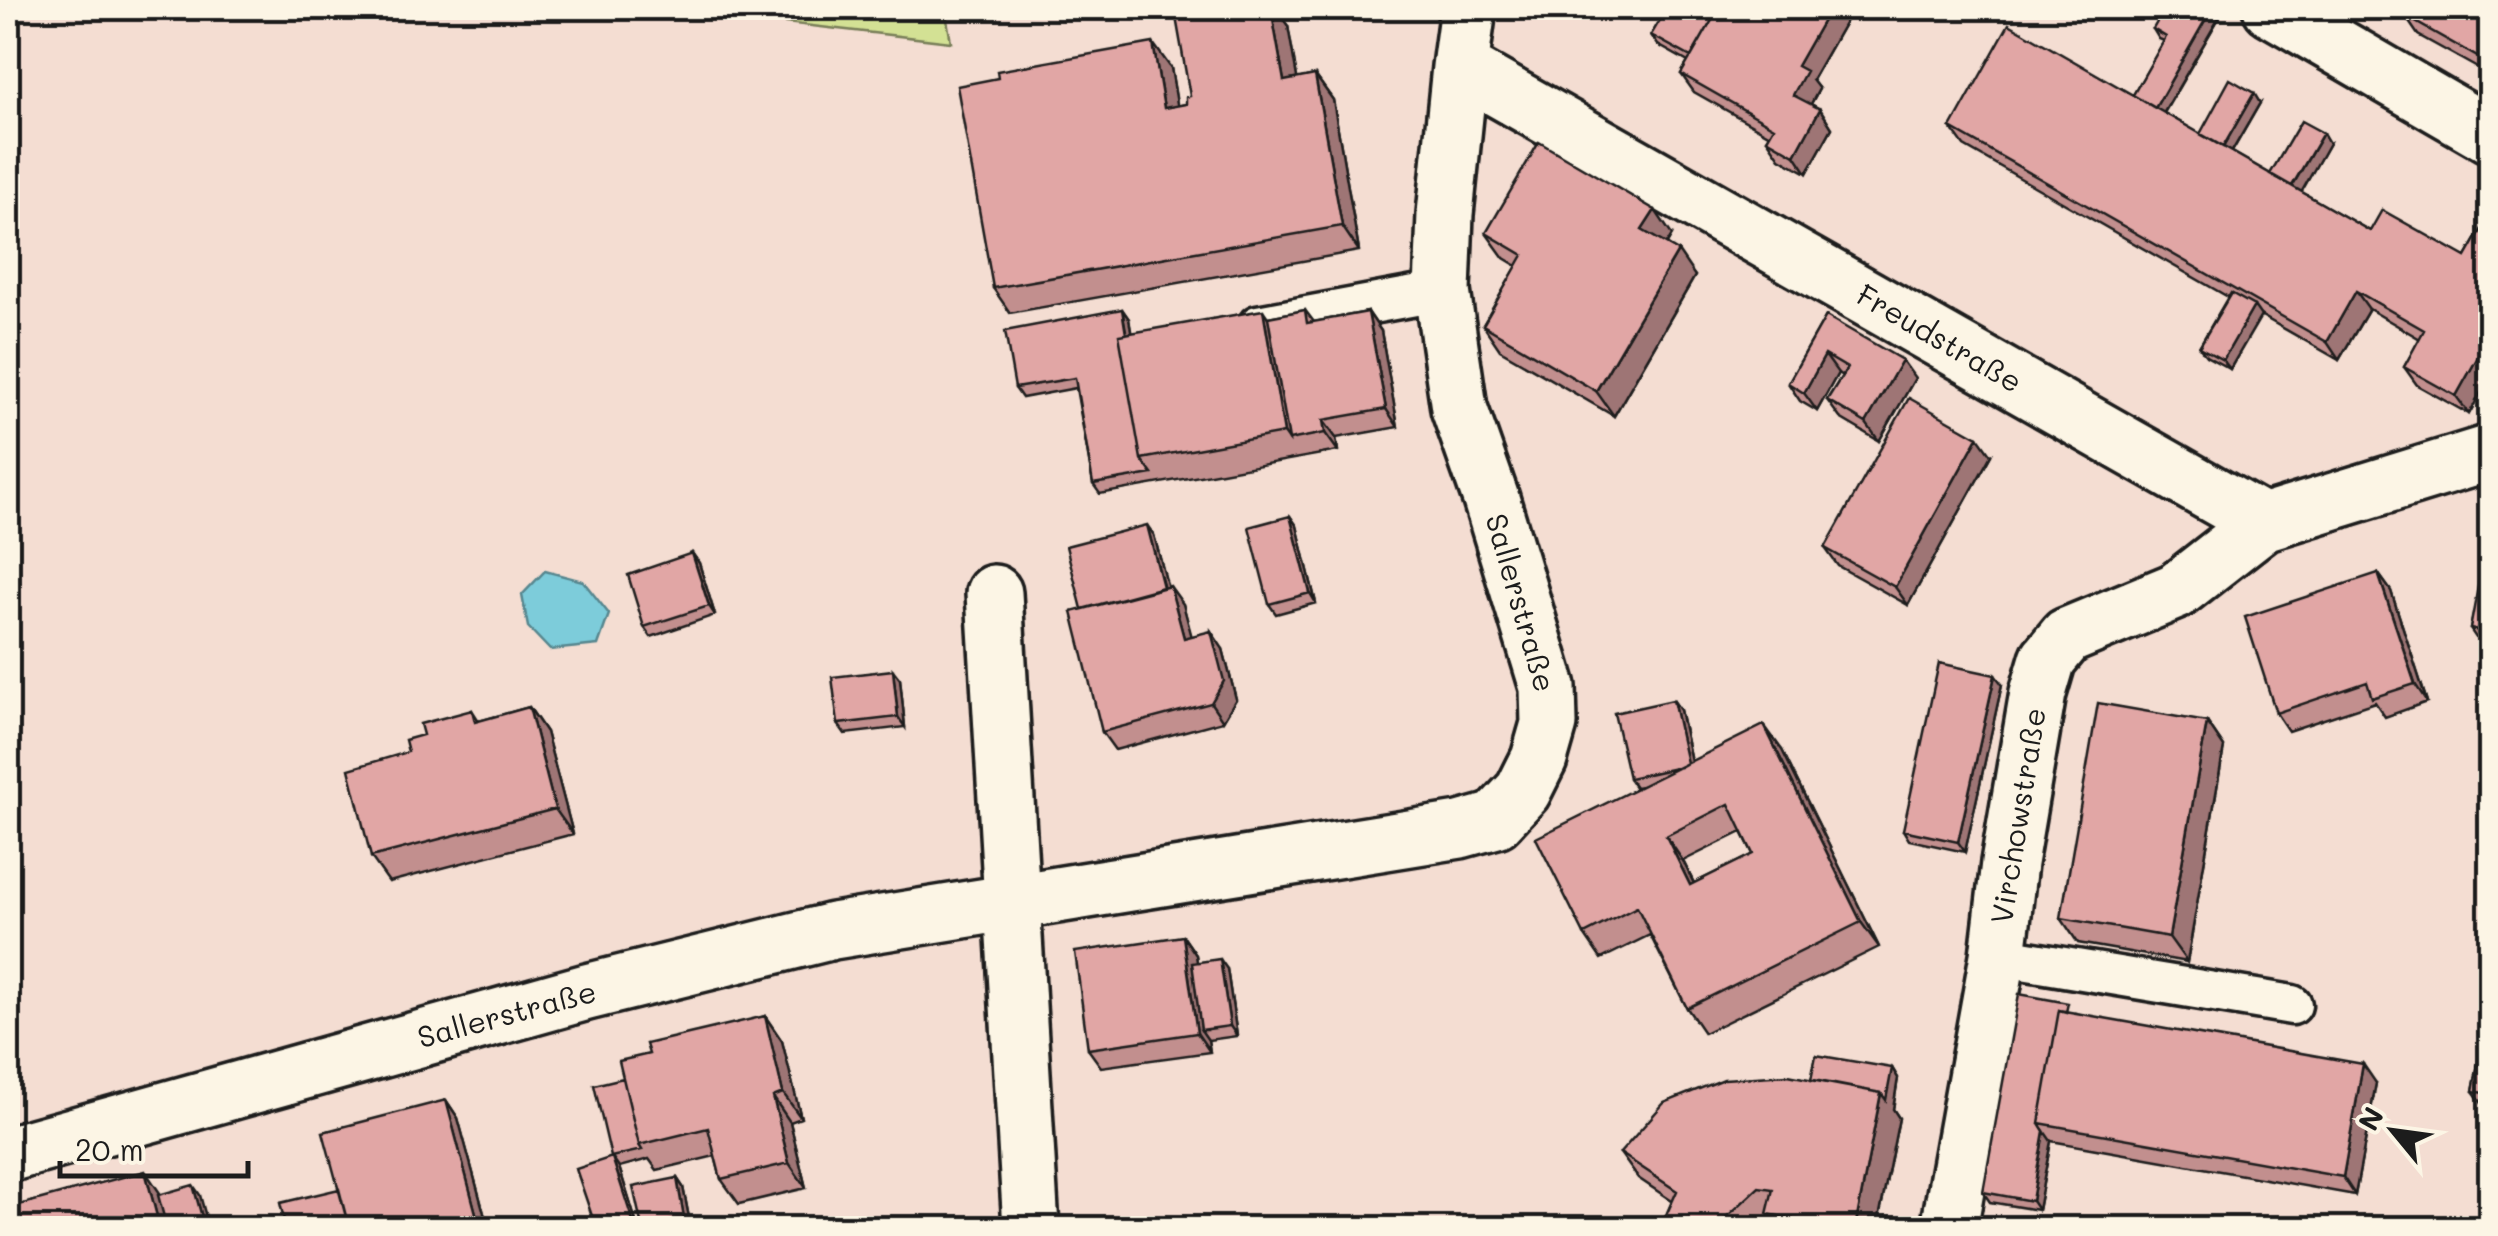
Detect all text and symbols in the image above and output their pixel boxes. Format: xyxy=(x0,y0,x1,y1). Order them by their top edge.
street label: Freudstraße xyxy=(1850,274,2030,401)
street label: Sallerstraße xyxy=(1477,509,1566,696)
street label: Virchowstraße xyxy=(1980,705,2054,927)
street label: Sallerstraße xyxy=(413,970,600,1056)
north arrow xyxy=(2343,1081,2443,1181)
text: N xyxy=(2349,1100,2391,1136)
scale bar xyxy=(60,1116,248,1178)
text: 20 m xyxy=(75,1129,144,1169)

